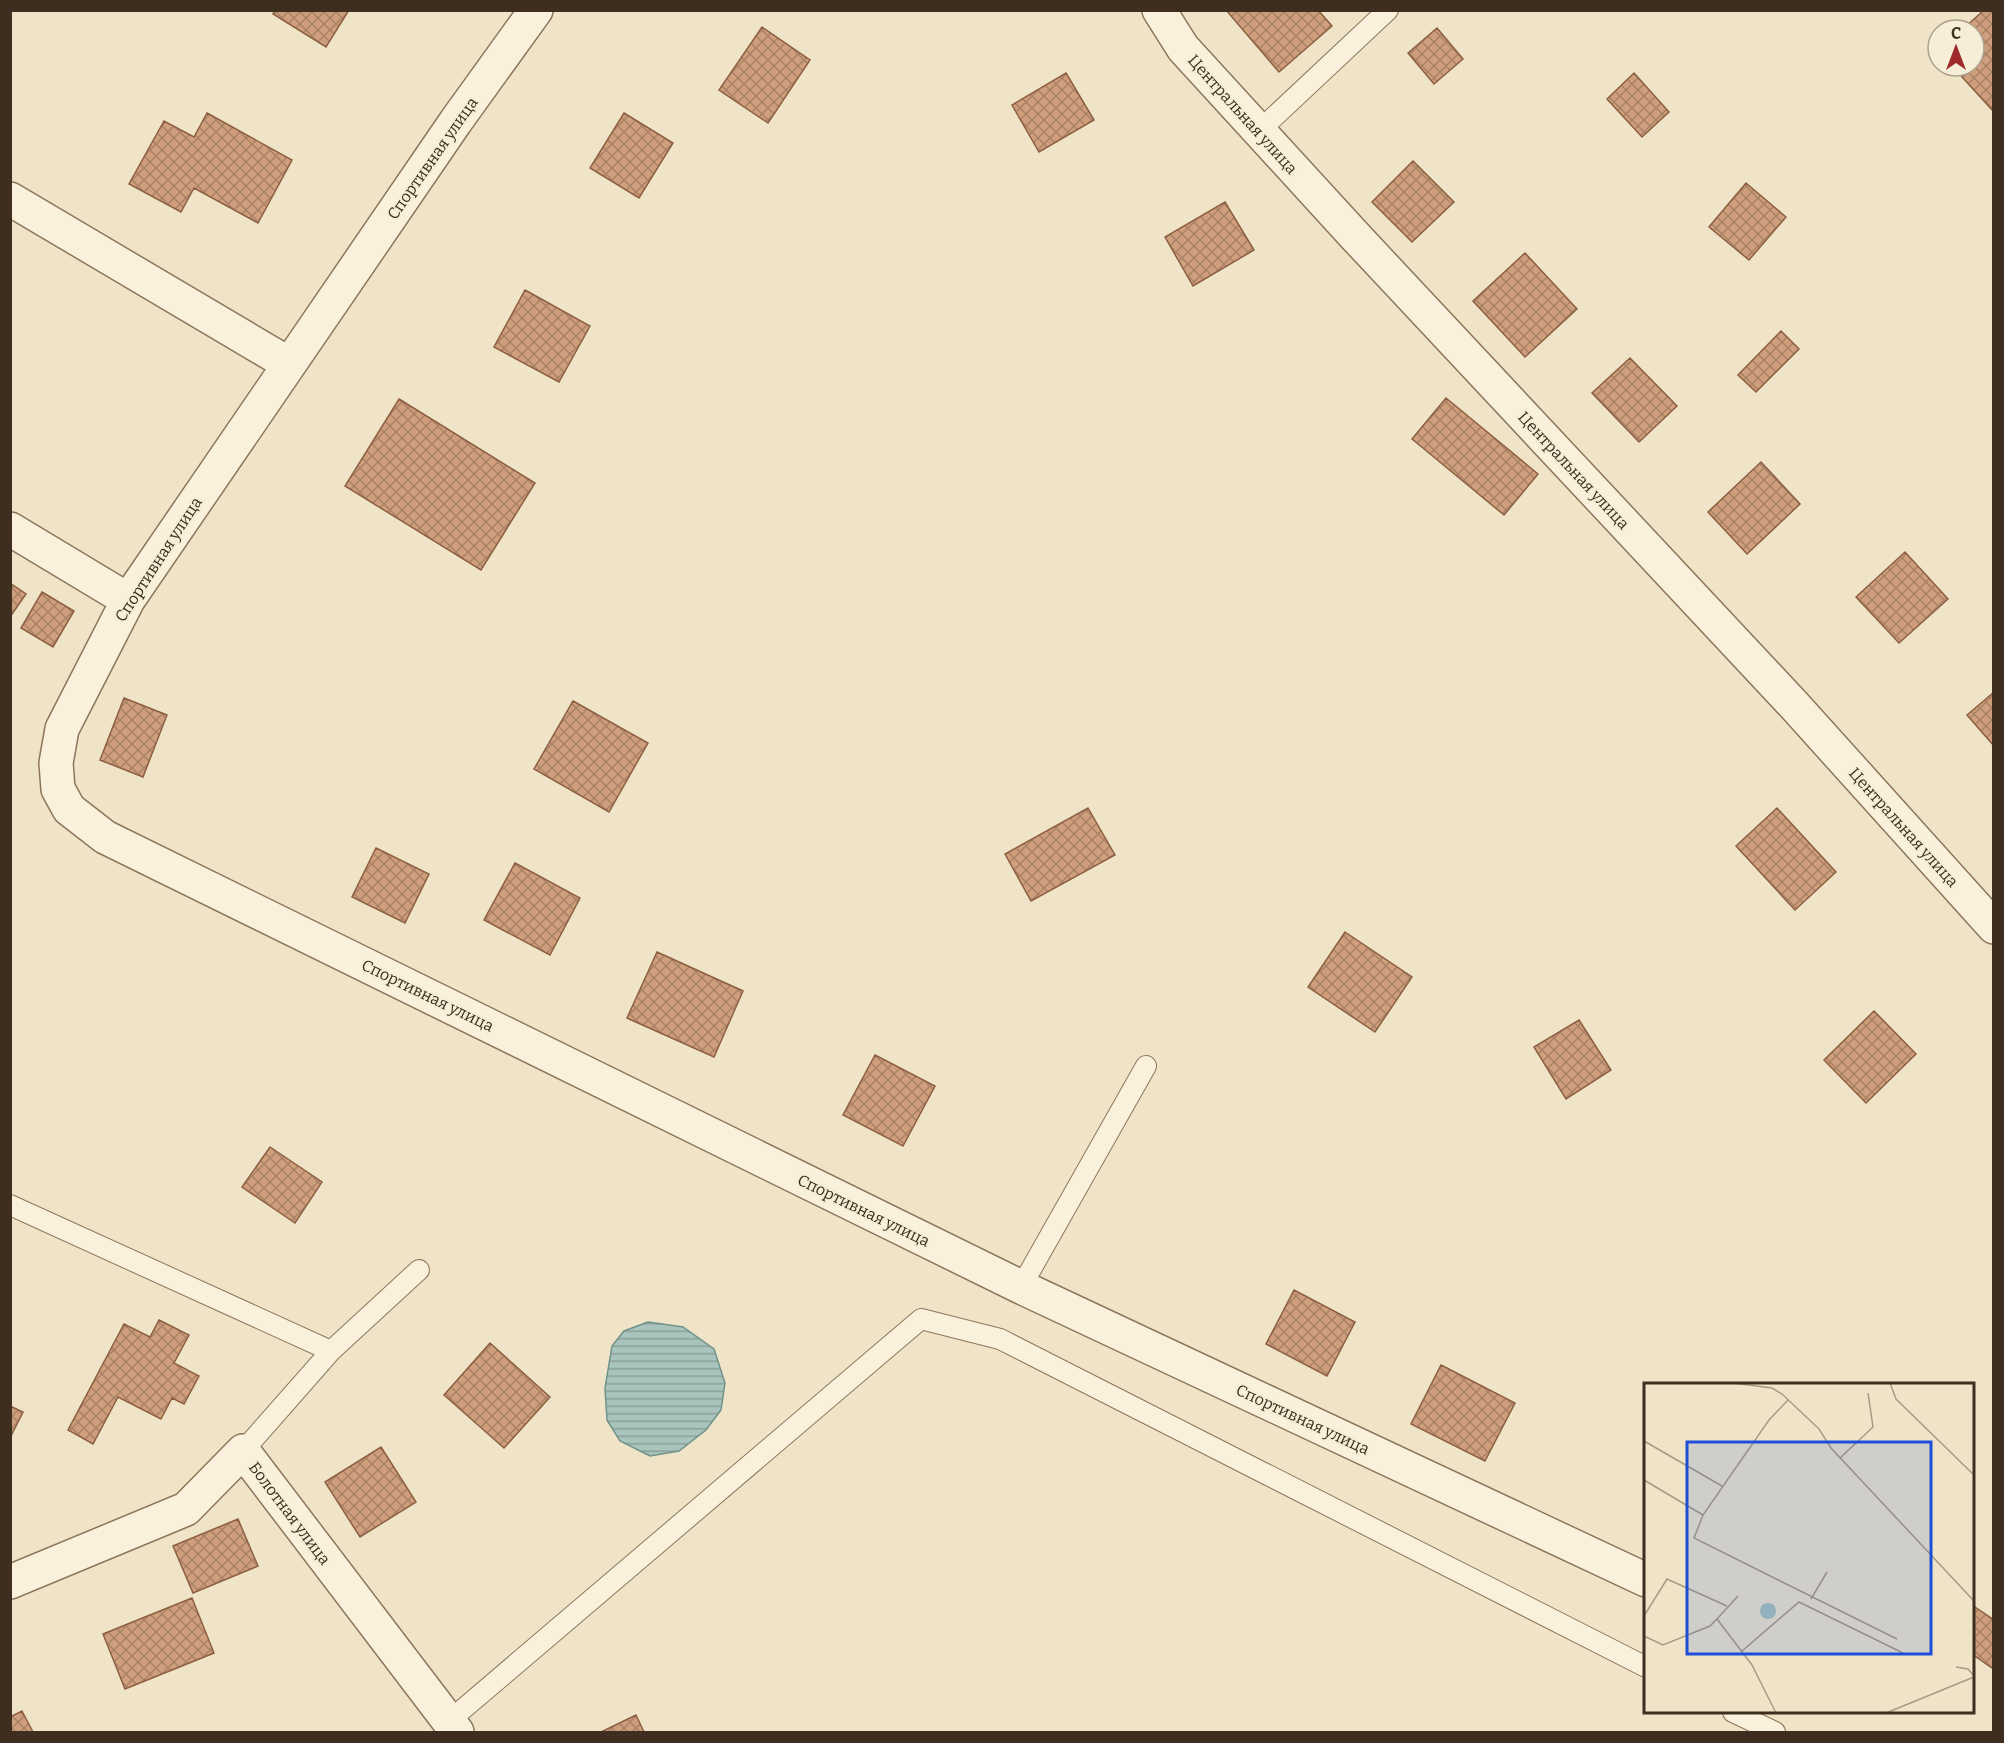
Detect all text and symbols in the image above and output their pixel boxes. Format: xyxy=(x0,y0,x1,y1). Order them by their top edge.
north arrow xyxy=(1926,18,1986,78)
text: С xyxy=(1951,24,1961,43)
street label: Центральная улица xyxy=(1184,51,1301,178)
street label: Спортивная улица xyxy=(383,93,482,223)
street label: Центральная улица xyxy=(1514,408,1633,533)
street label: Спортивная улица xyxy=(111,493,206,625)
street label: Центральная улица xyxy=(1845,764,1962,891)
street label: Спортивная улица xyxy=(359,955,497,1036)
street label: Спортивная улица xyxy=(795,1170,933,1251)
street label: Спортивная улица xyxy=(1233,1380,1373,1459)
inset map xyxy=(1644,1383,1974,1713)
street label: Болотная улица xyxy=(245,1458,335,1569)

